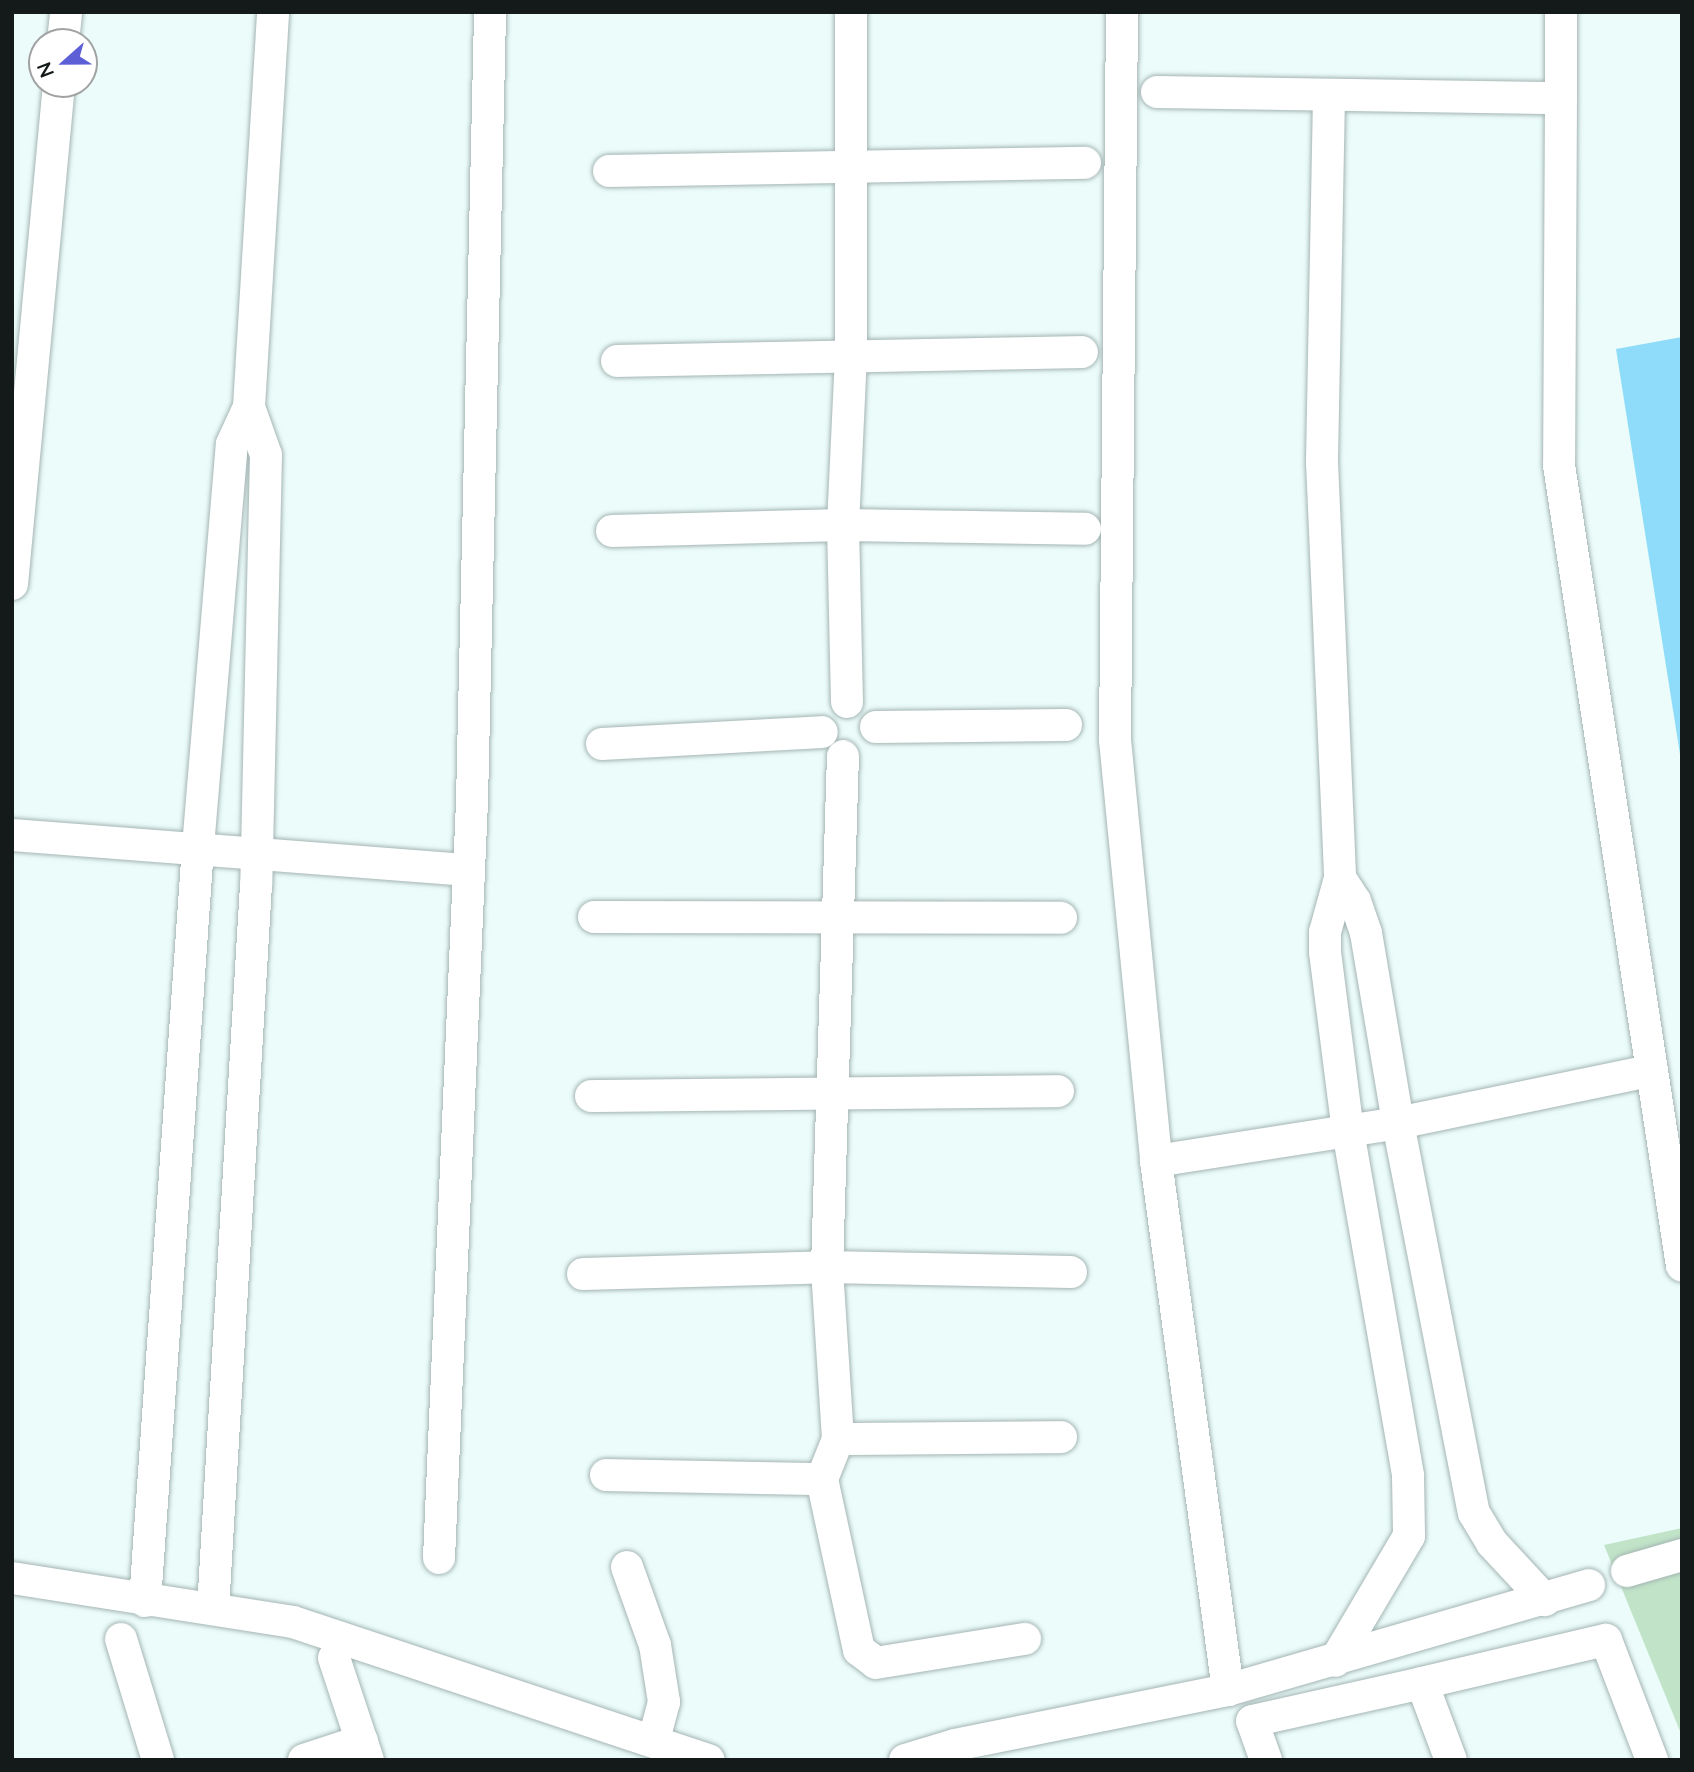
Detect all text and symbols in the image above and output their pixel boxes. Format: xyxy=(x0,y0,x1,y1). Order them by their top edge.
north arrow xyxy=(28,28,98,98)
text: N xyxy=(31,59,58,81)

